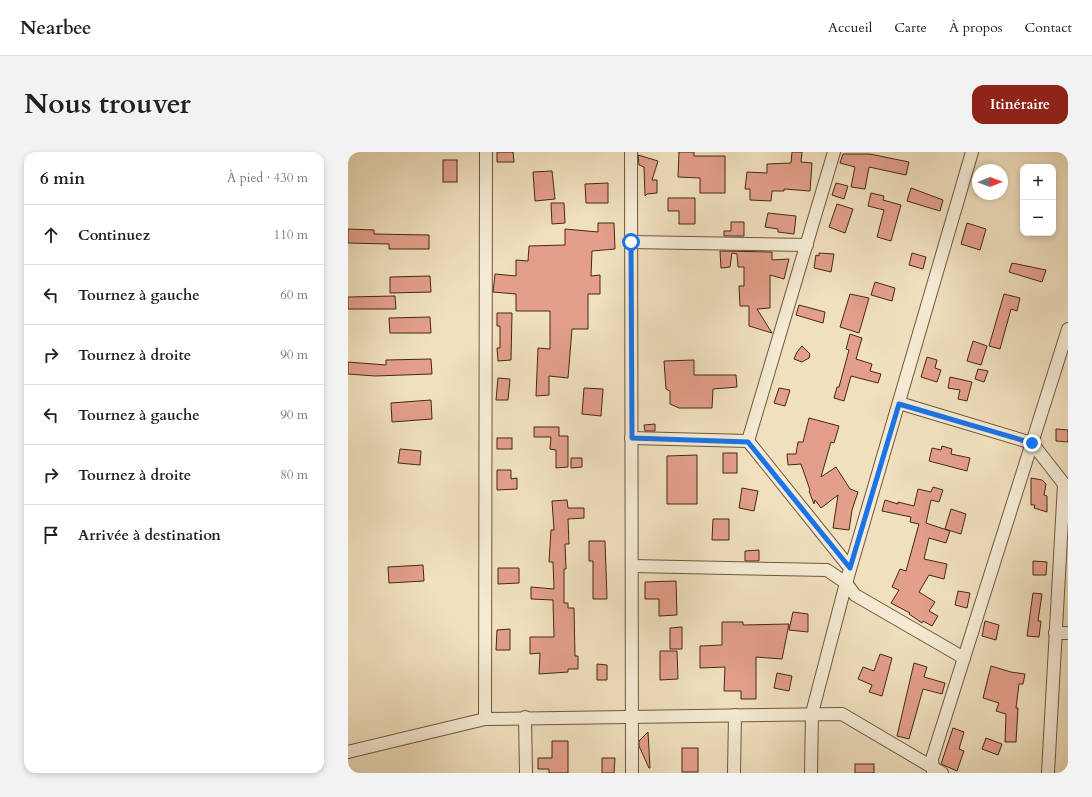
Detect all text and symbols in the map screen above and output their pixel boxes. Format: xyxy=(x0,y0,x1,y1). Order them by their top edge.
text: Nearbee xyxy=(20,15,91,41)
text: Accueil xyxy=(828,18,872,37)
text: Carte xyxy=(894,18,927,37)
text: À propos xyxy=(949,18,1002,37)
text: Contact xyxy=(1024,18,1072,37)
text: Nous trouver xyxy=(24,85,191,123)
button: Itinéraire xyxy=(972,85,1068,124)
north arrow xyxy=(972,164,1008,200)
map controls xyxy=(1020,164,1056,236)
button: + xyxy=(1020,164,1056,200)
text: 6 min xyxy=(40,167,85,190)
text: À pied · 430 m xyxy=(227,169,308,187)
button: − xyxy=(1020,200,1056,236)
icon: ahead xyxy=(40,224,62,246)
text: Continuez xyxy=(78,225,150,245)
text: 110 m xyxy=(274,226,308,244)
route start xyxy=(622,233,640,251)
icon: left xyxy=(40,284,62,306)
text: Tournez à gauche xyxy=(78,285,200,305)
text: 60 m xyxy=(280,286,308,304)
icon: right xyxy=(40,344,62,366)
text: Tournez à droite xyxy=(78,345,191,365)
text: 90 m xyxy=(280,346,308,364)
icon: left xyxy=(40,404,62,426)
text: Tournez à gauche xyxy=(78,405,200,425)
text: 90 m xyxy=(280,406,308,424)
route end xyxy=(1023,434,1041,452)
icon: right xyxy=(40,464,62,486)
text: Tournez à droite xyxy=(78,465,191,485)
text: 80 m xyxy=(280,466,308,484)
icon: arrive xyxy=(40,524,62,546)
text: Arrivée à destination xyxy=(78,525,221,545)

